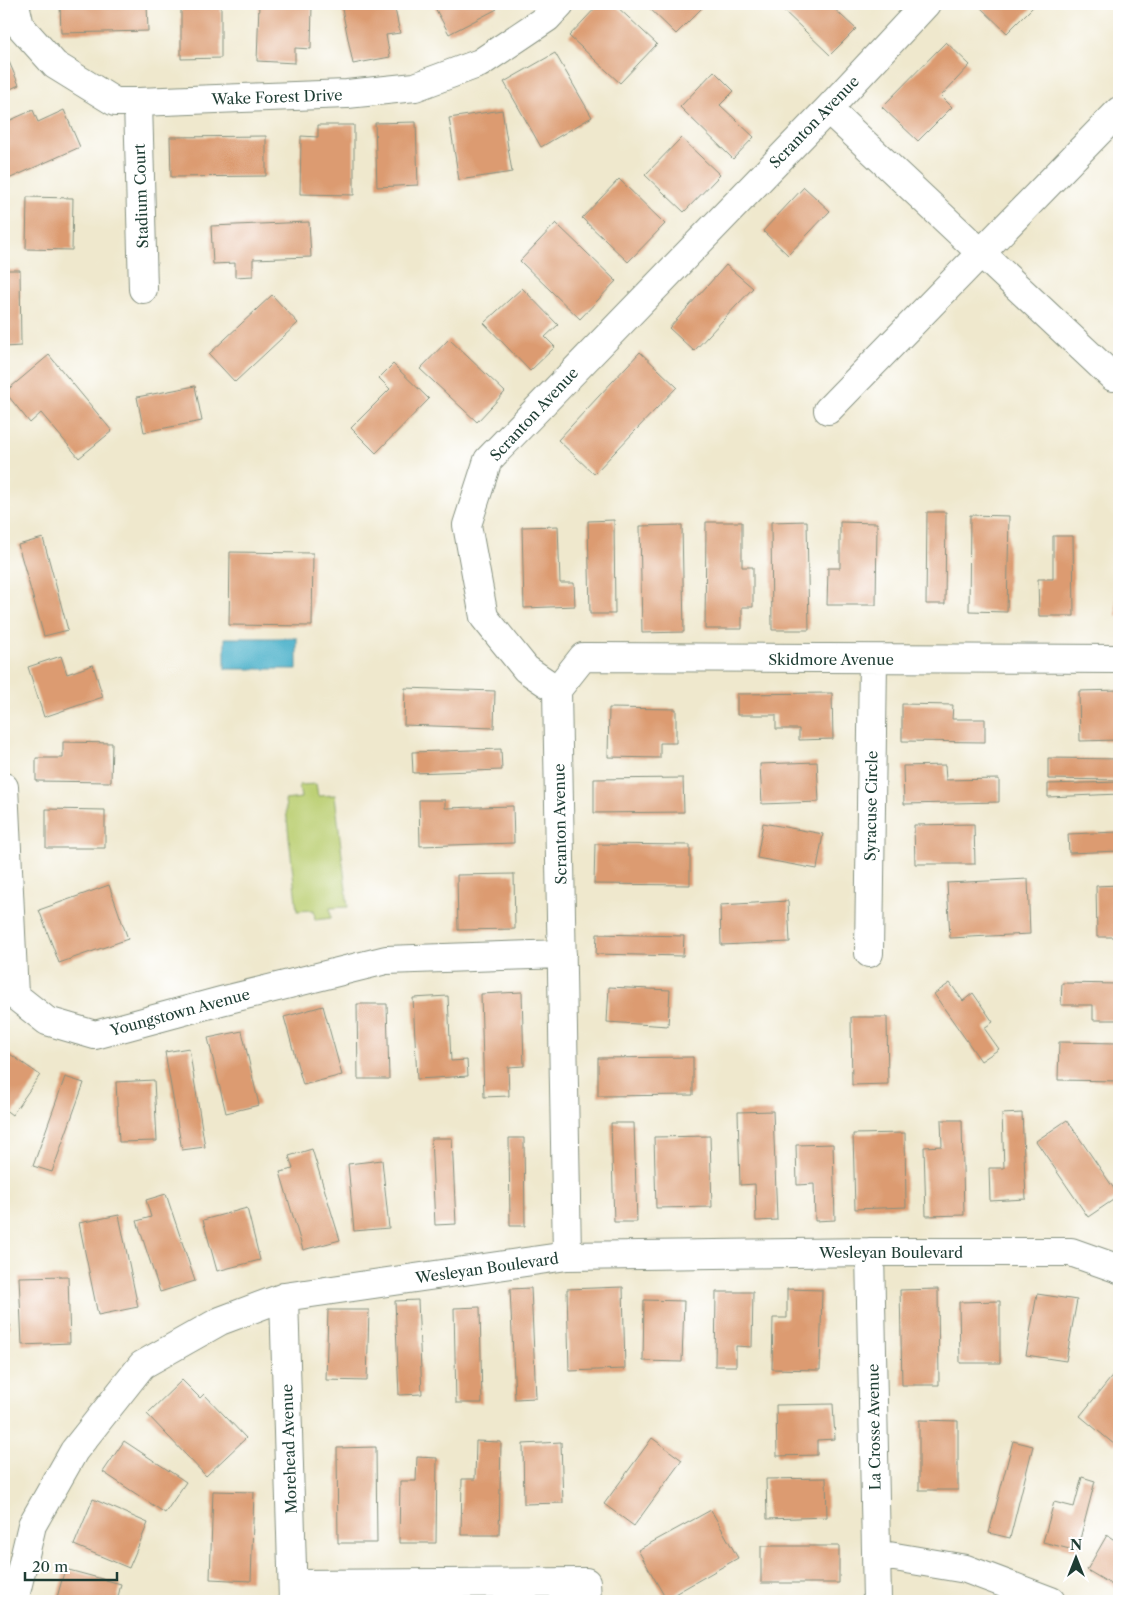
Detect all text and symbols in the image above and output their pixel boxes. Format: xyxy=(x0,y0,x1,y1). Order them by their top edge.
street label: Scranton Avenue xyxy=(765,72,863,172)
street label: Wake Forest Drive xyxy=(210,85,343,109)
street label: Stadium Court xyxy=(130,143,152,249)
street label: Scranton Avenue xyxy=(486,363,582,465)
street label: Skidmore Avenue xyxy=(768,650,894,669)
street label: Syracuse Circle xyxy=(861,751,881,861)
street label: Scranton Avenue xyxy=(549,763,571,885)
street label: Youngstown Avenue xyxy=(107,984,252,1040)
street label: Wesleyan Boulevard xyxy=(818,1243,963,1262)
street label: Wesleyan Boulevard xyxy=(413,1249,560,1288)
street label: La Crosse Avenue xyxy=(863,1364,885,1490)
street label: Morehead Avenue xyxy=(277,1384,301,1514)
north arrow xyxy=(1050,1532,1100,1582)
text: N xyxy=(1070,1536,1082,1554)
scale bar xyxy=(25,1550,118,1582)
text: 20 m xyxy=(32,1557,68,1576)

